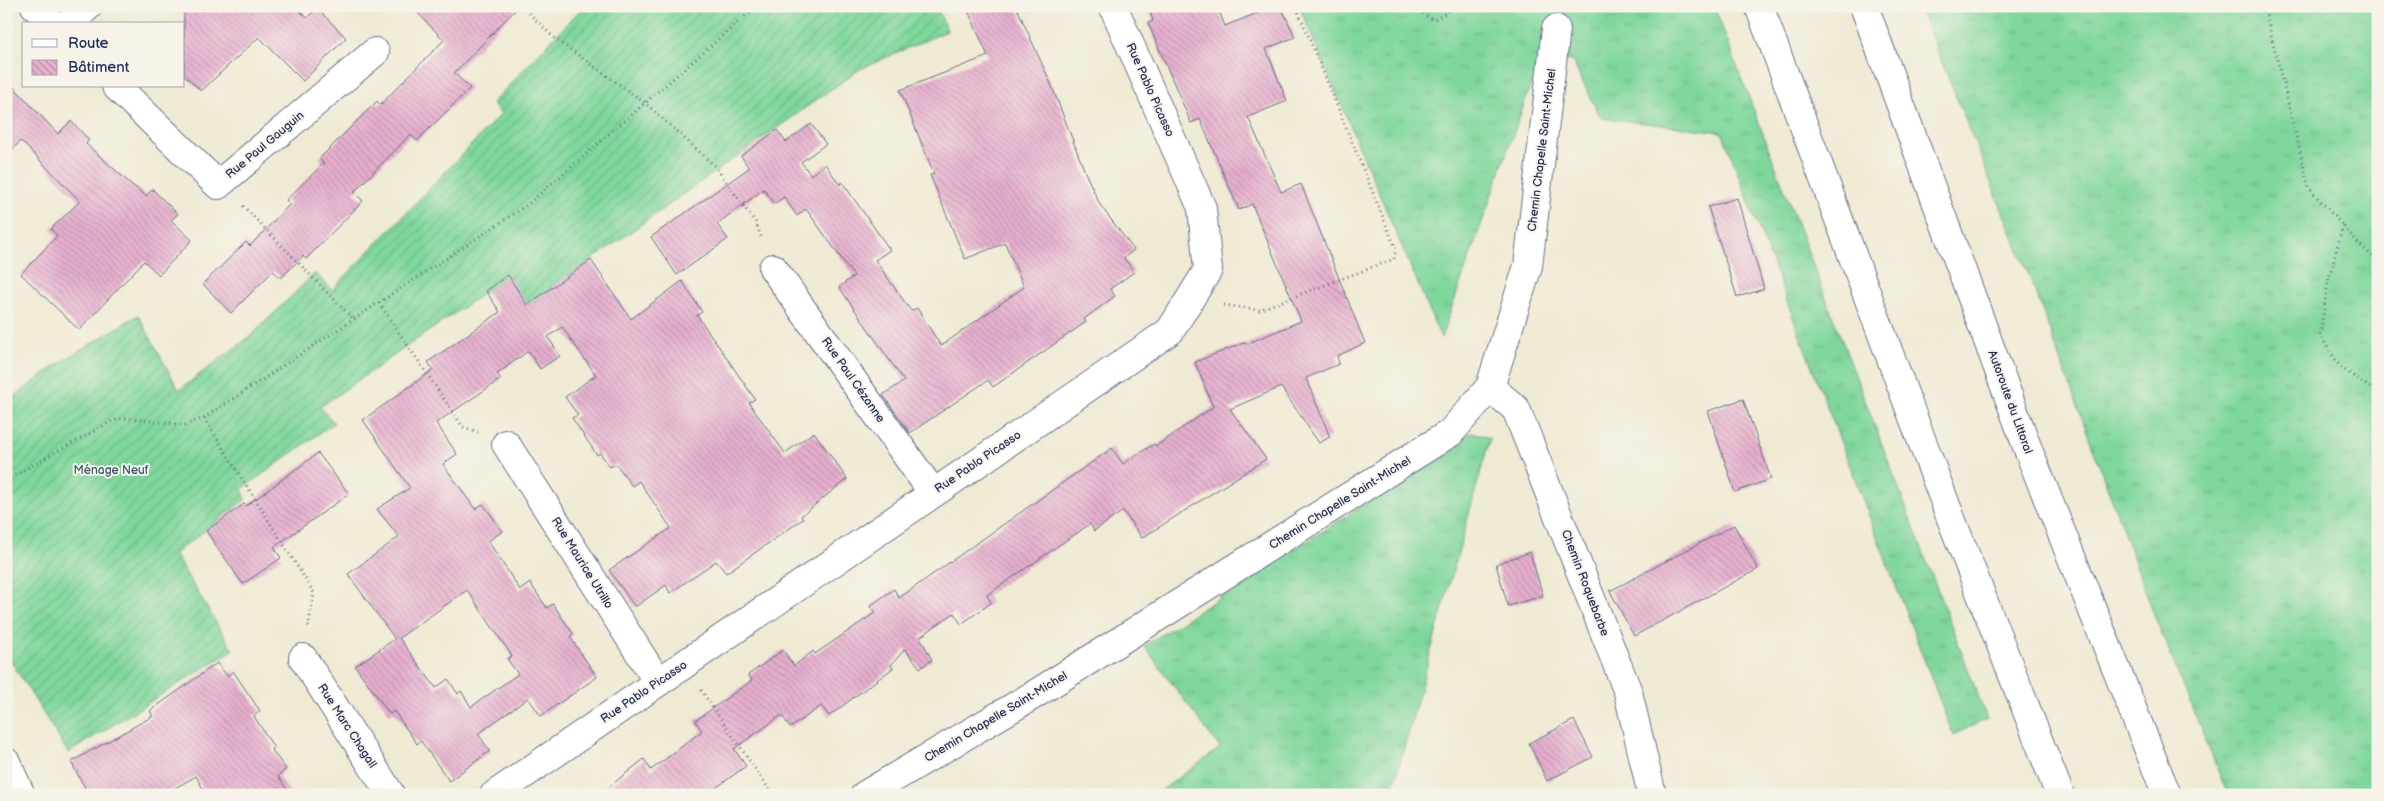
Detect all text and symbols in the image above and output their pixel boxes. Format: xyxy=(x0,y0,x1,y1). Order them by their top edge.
legend xyxy=(22,22,185,88)
text: Route xyxy=(68,34,109,53)
street label: Rue Pablo Picasso xyxy=(1123,41,1177,139)
text: Bâtiment xyxy=(68,58,130,77)
street label: Chemin Chapelle Saint-Michel xyxy=(1525,68,1559,232)
street label: Rue Paul Gauguin xyxy=(223,108,307,182)
street label: Rue Paul Cézanne xyxy=(818,334,888,426)
street label: Autoroute du Littoral xyxy=(1984,348,2036,456)
street label: Rue Pablo Picasso xyxy=(932,427,1024,496)
street label: Chemin Chapelle Saint-Michel xyxy=(1266,453,1414,553)
park label: Ménage Neuf xyxy=(74,463,149,478)
street label: Rue Maurice Utrillo xyxy=(548,515,616,612)
street label: Chemin Roquebarbe xyxy=(1558,528,1612,638)
street label: Rue Pablo Picasso xyxy=(598,657,690,726)
street label: Chemin Chapelle Saint-Michel xyxy=(922,668,1070,766)
street label: Rue Marc Chagall xyxy=(314,681,380,771)

